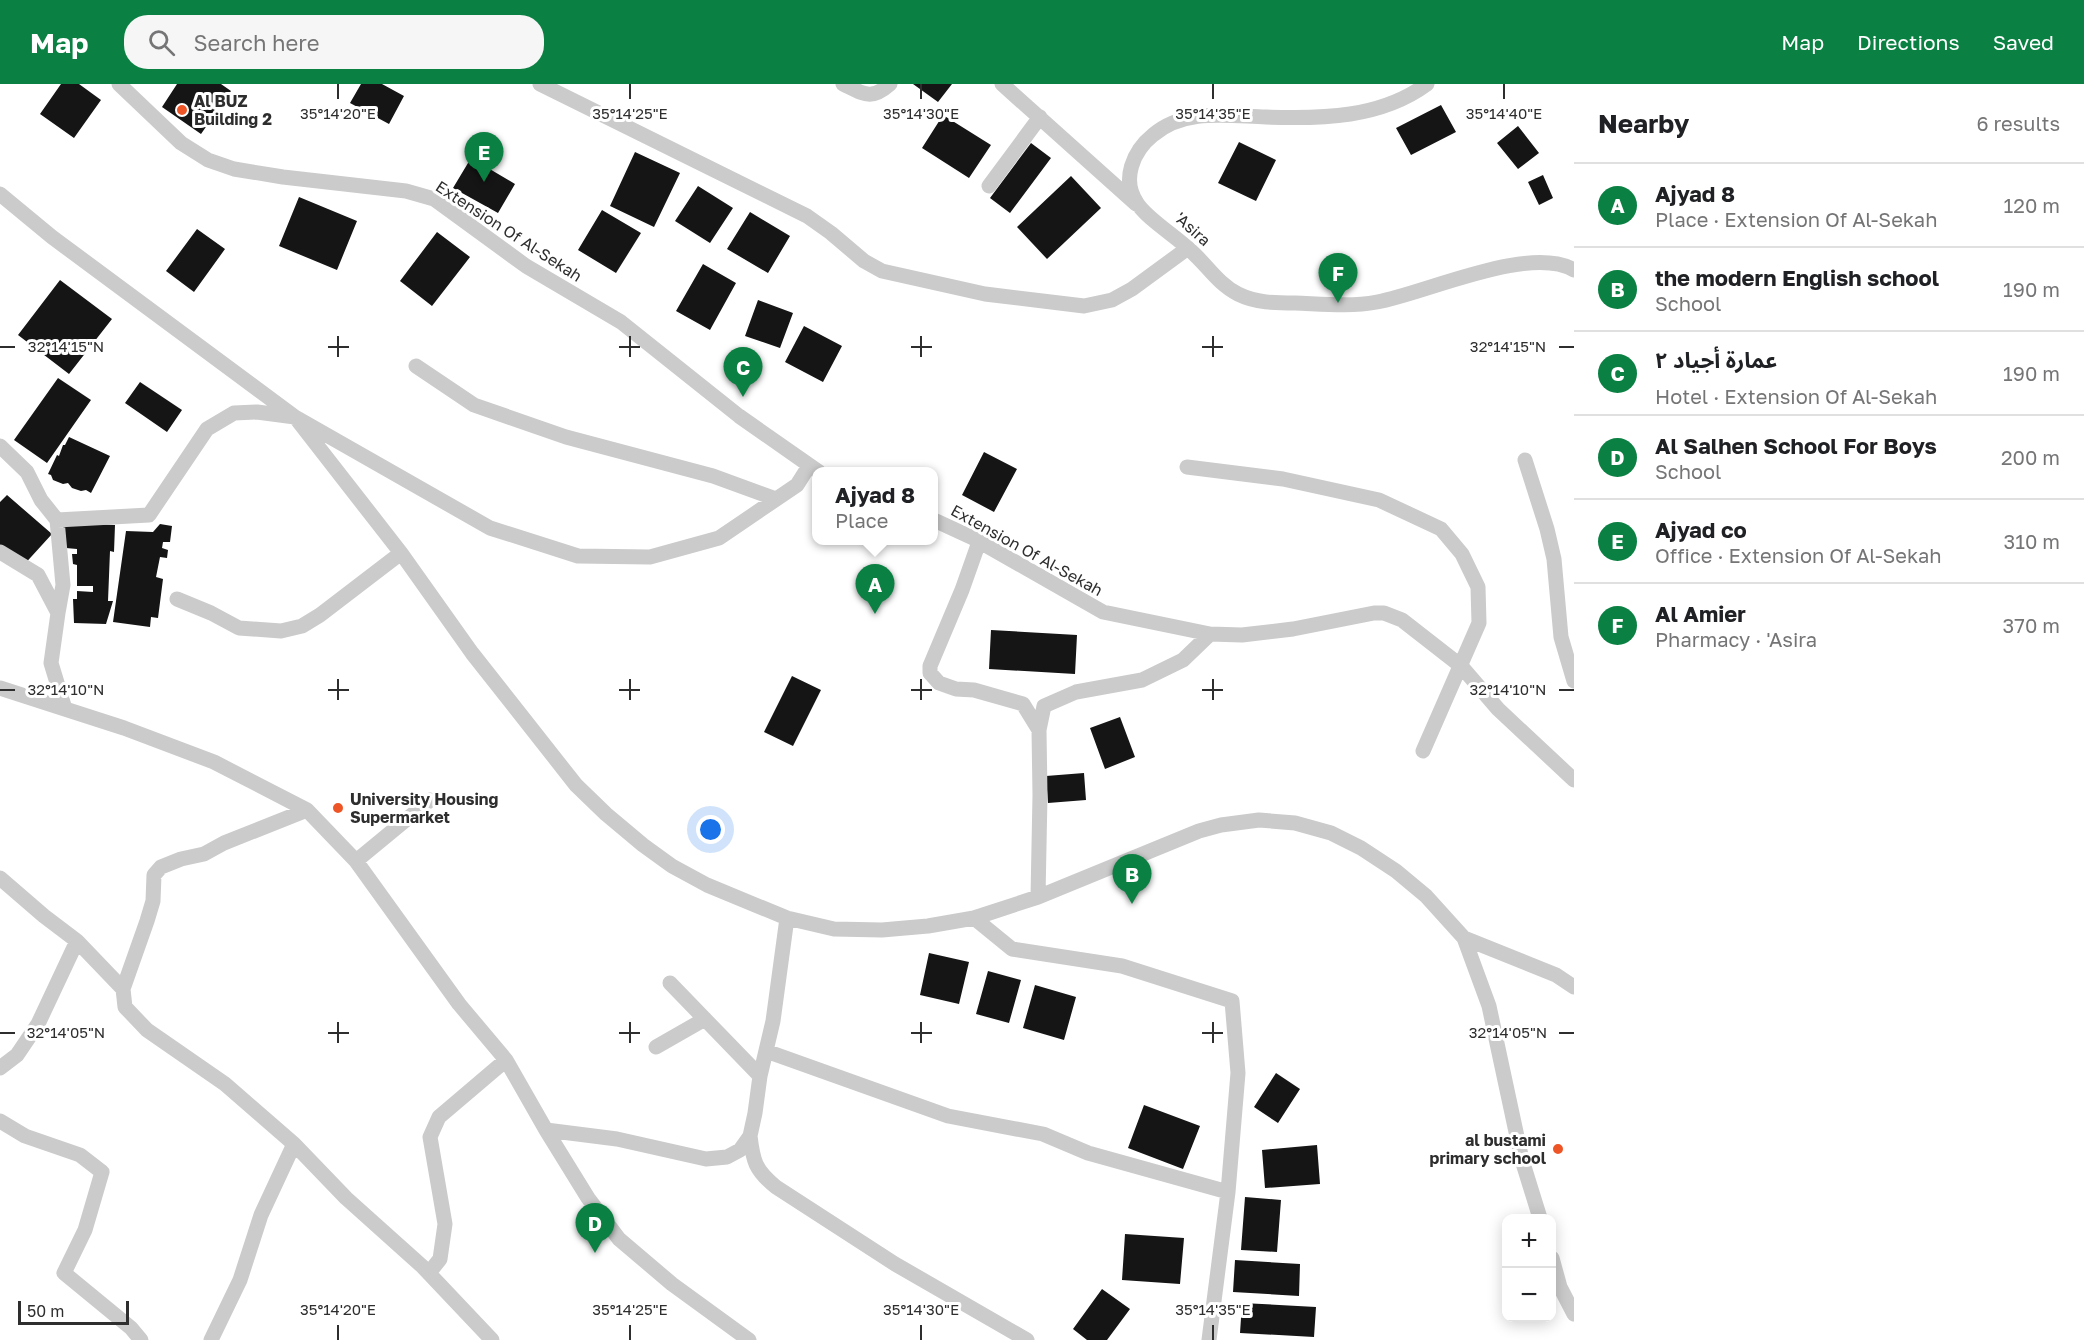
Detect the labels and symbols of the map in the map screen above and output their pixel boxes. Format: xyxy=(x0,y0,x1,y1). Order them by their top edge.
place label: Al BUZ Building 2 xyxy=(194,91,272,129)
marker: Al BUZ Building 2 xyxy=(175,103,189,117)
text: 35°14'20"E xyxy=(300,104,376,122)
text: 35°14'25"E xyxy=(592,104,668,122)
text: 35°14'30"E xyxy=(883,104,959,122)
text: 35°14'35"E xyxy=(1175,104,1251,122)
text: 35°14'40"E xyxy=(1466,104,1542,122)
pin: E xyxy=(464,132,504,182)
street label: Extension Of Al-Sekah xyxy=(432,176,586,286)
street label: 'Asira xyxy=(1171,208,1215,250)
pin: F xyxy=(1318,254,1358,303)
text: 32°14'15"N xyxy=(28,337,104,355)
text: 32°14'15"N xyxy=(1470,337,1546,355)
pin: C xyxy=(724,348,762,397)
street label: Extension Of Al-Sekah xyxy=(948,500,1106,600)
pin: A xyxy=(856,564,894,614)
text: 32°14'10"N xyxy=(28,680,104,698)
text: 32°14'10"N xyxy=(1470,680,1546,698)
place label: University Housing Supermarket xyxy=(350,789,499,827)
marker: University Housing Supermarket xyxy=(331,801,345,815)
your location xyxy=(696,815,725,844)
pin: B xyxy=(1112,854,1152,904)
text: 32°14'05"N xyxy=(27,1023,105,1041)
text: 32°14'05"N xyxy=(1469,1023,1547,1041)
place label: al bustami primary school xyxy=(1430,1130,1547,1168)
marker: al bustami primary school xyxy=(1551,1142,1565,1156)
pin: D xyxy=(576,1204,614,1253)
scale bar xyxy=(18,1298,129,1326)
text: 35°14'20"E xyxy=(300,1300,376,1318)
text: 35°14'25"E xyxy=(592,1300,668,1318)
text: 35°14'30"E xyxy=(883,1300,959,1318)
text: 35°14'35"E xyxy=(1175,1300,1251,1318)

